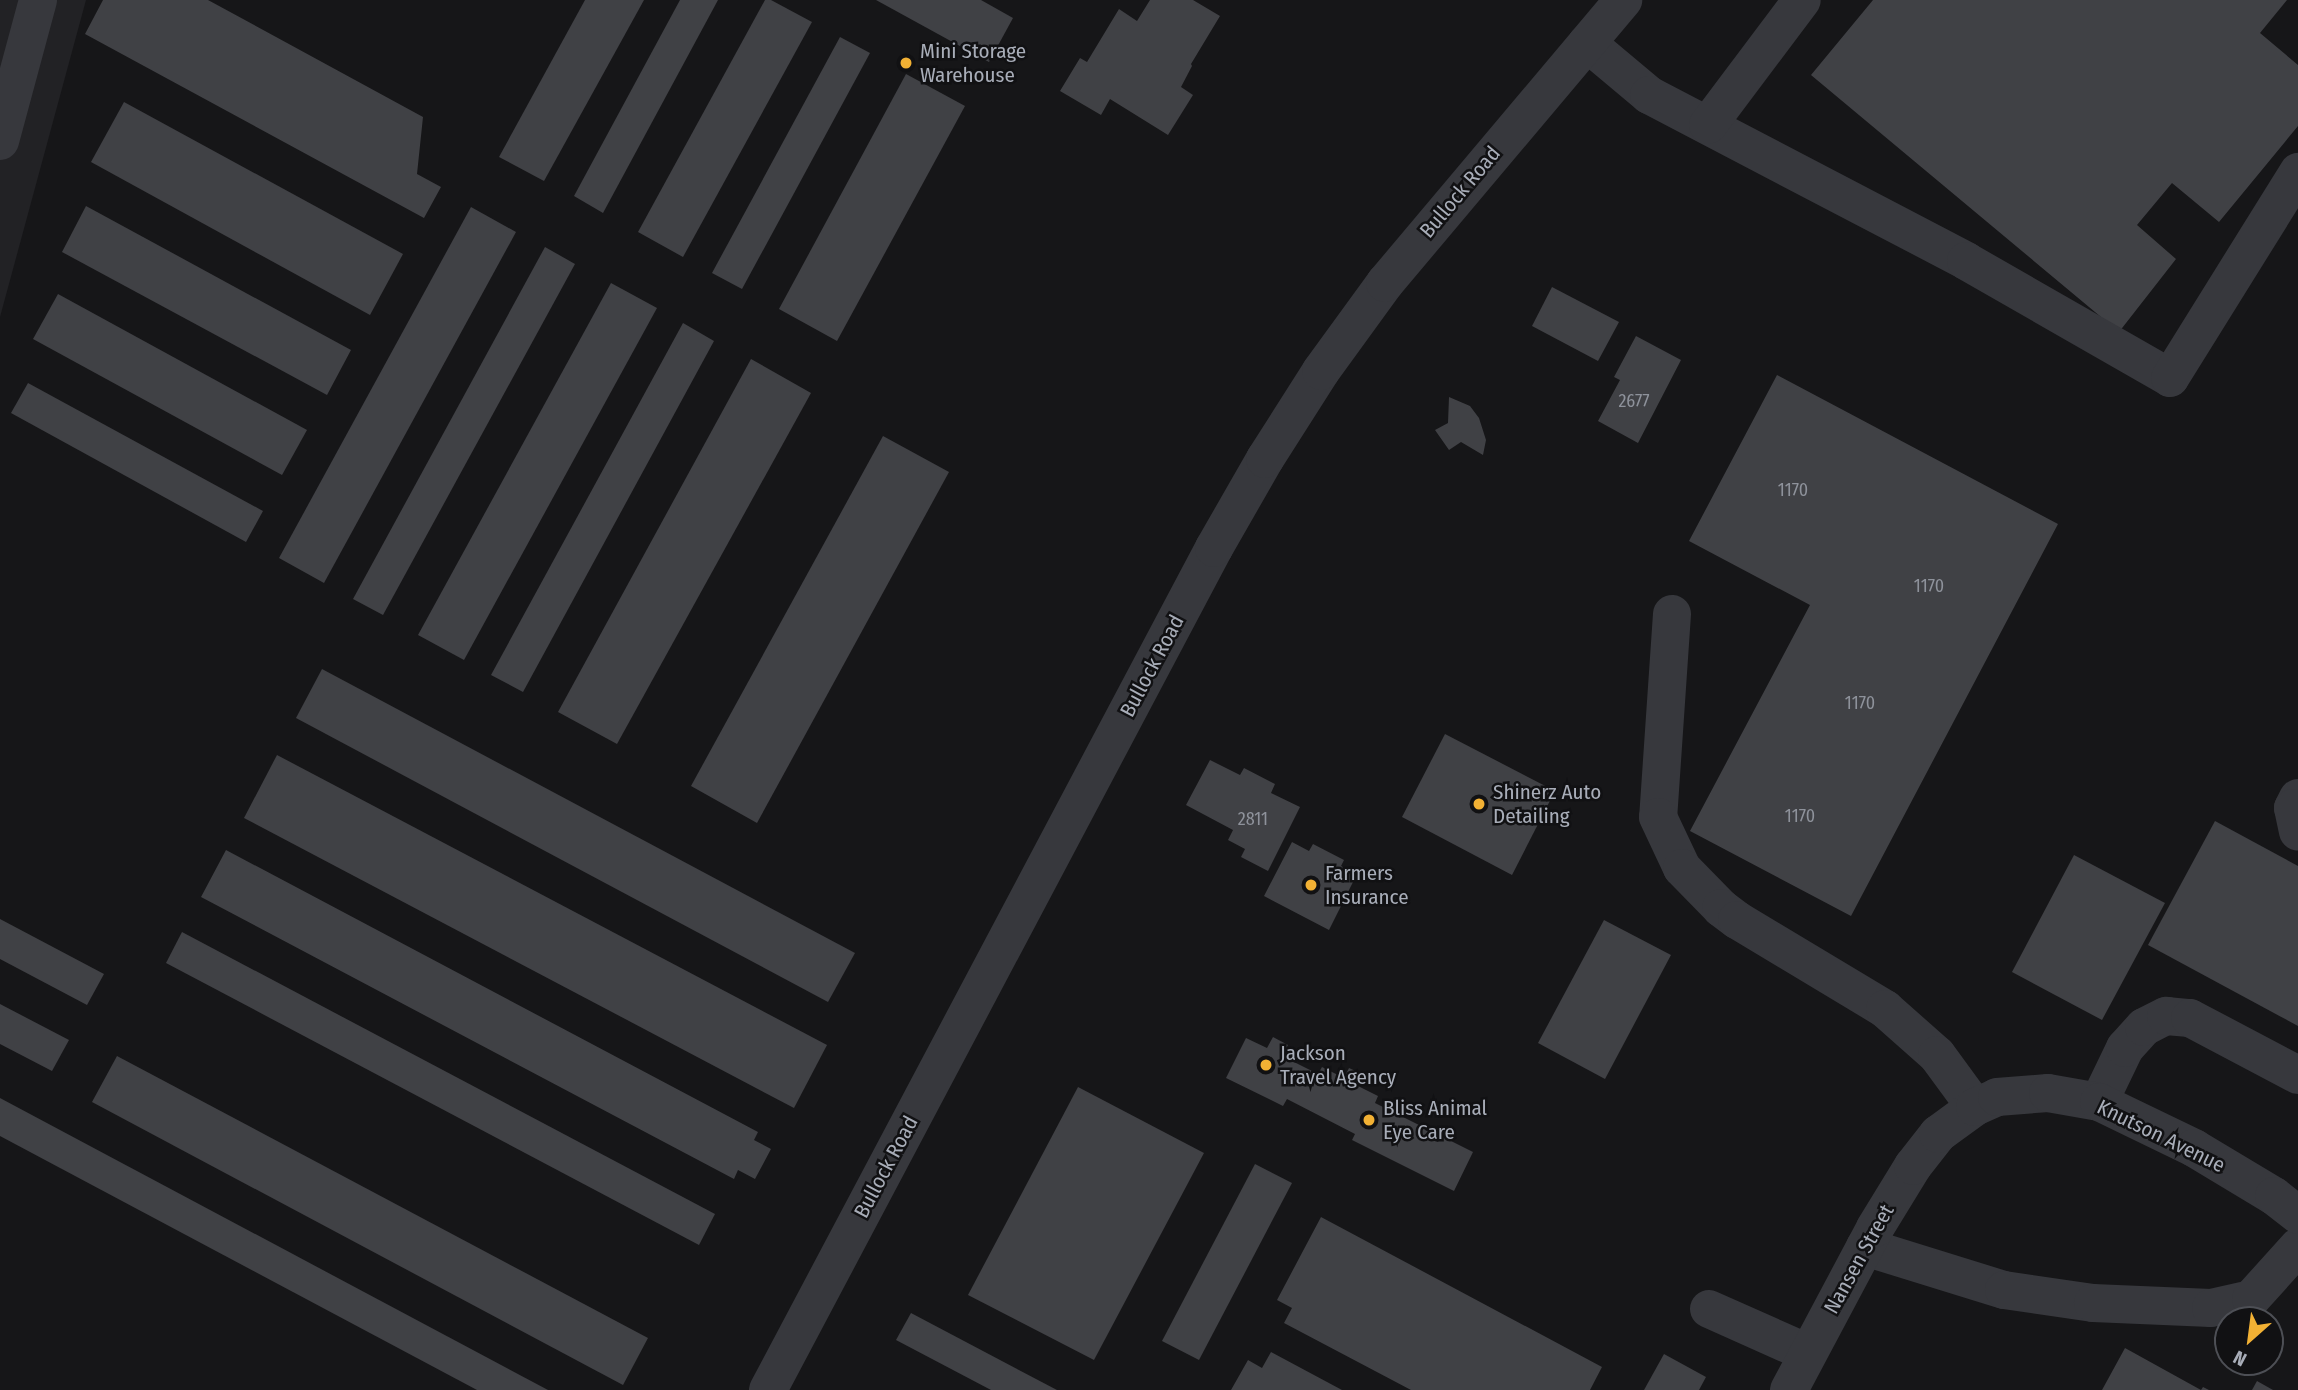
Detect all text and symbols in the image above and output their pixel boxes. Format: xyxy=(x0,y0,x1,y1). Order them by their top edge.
place label: Mini Storage Warehouse xyxy=(920,38,1026,88)
marker: Mini Storage Warehouse xyxy=(898,55,914,71)
street label: Bullock Road xyxy=(1414,141,1506,243)
house number: 2677 xyxy=(1618,390,1650,412)
house number: 1170 xyxy=(1778,479,1808,501)
house number: 1170 xyxy=(1914,575,1944,597)
street label: Bullock Road xyxy=(1115,611,1189,721)
house number: 1170 xyxy=(1845,692,1875,714)
place label: Shinerz Auto Detailing xyxy=(1493,779,1601,829)
marker: Shinerz Auto Detailing xyxy=(1471,796,1487,812)
house number: 1170 xyxy=(1785,805,1815,827)
house number: 2811 xyxy=(1238,808,1268,830)
place label: Farmers Insurance xyxy=(1325,860,1409,910)
marker: Farmers Insurance xyxy=(1303,877,1319,893)
place label: Jackson Travel Agency xyxy=(1280,1040,1396,1090)
marker: Jackson Travel Agency xyxy=(1258,1057,1274,1073)
street label: Knutson Avenue xyxy=(2093,1094,2229,1178)
place label: Bliss Animal Eye Care xyxy=(1383,1095,1487,1145)
street label: Bullock Road xyxy=(849,1112,923,1222)
marker: Bliss Animal Eye Care xyxy=(1361,1112,1377,1128)
street label: Nansen Street xyxy=(1819,1200,1899,1318)
north arrow xyxy=(2214,1306,2284,1376)
text: N xyxy=(2229,1345,2250,1371)

